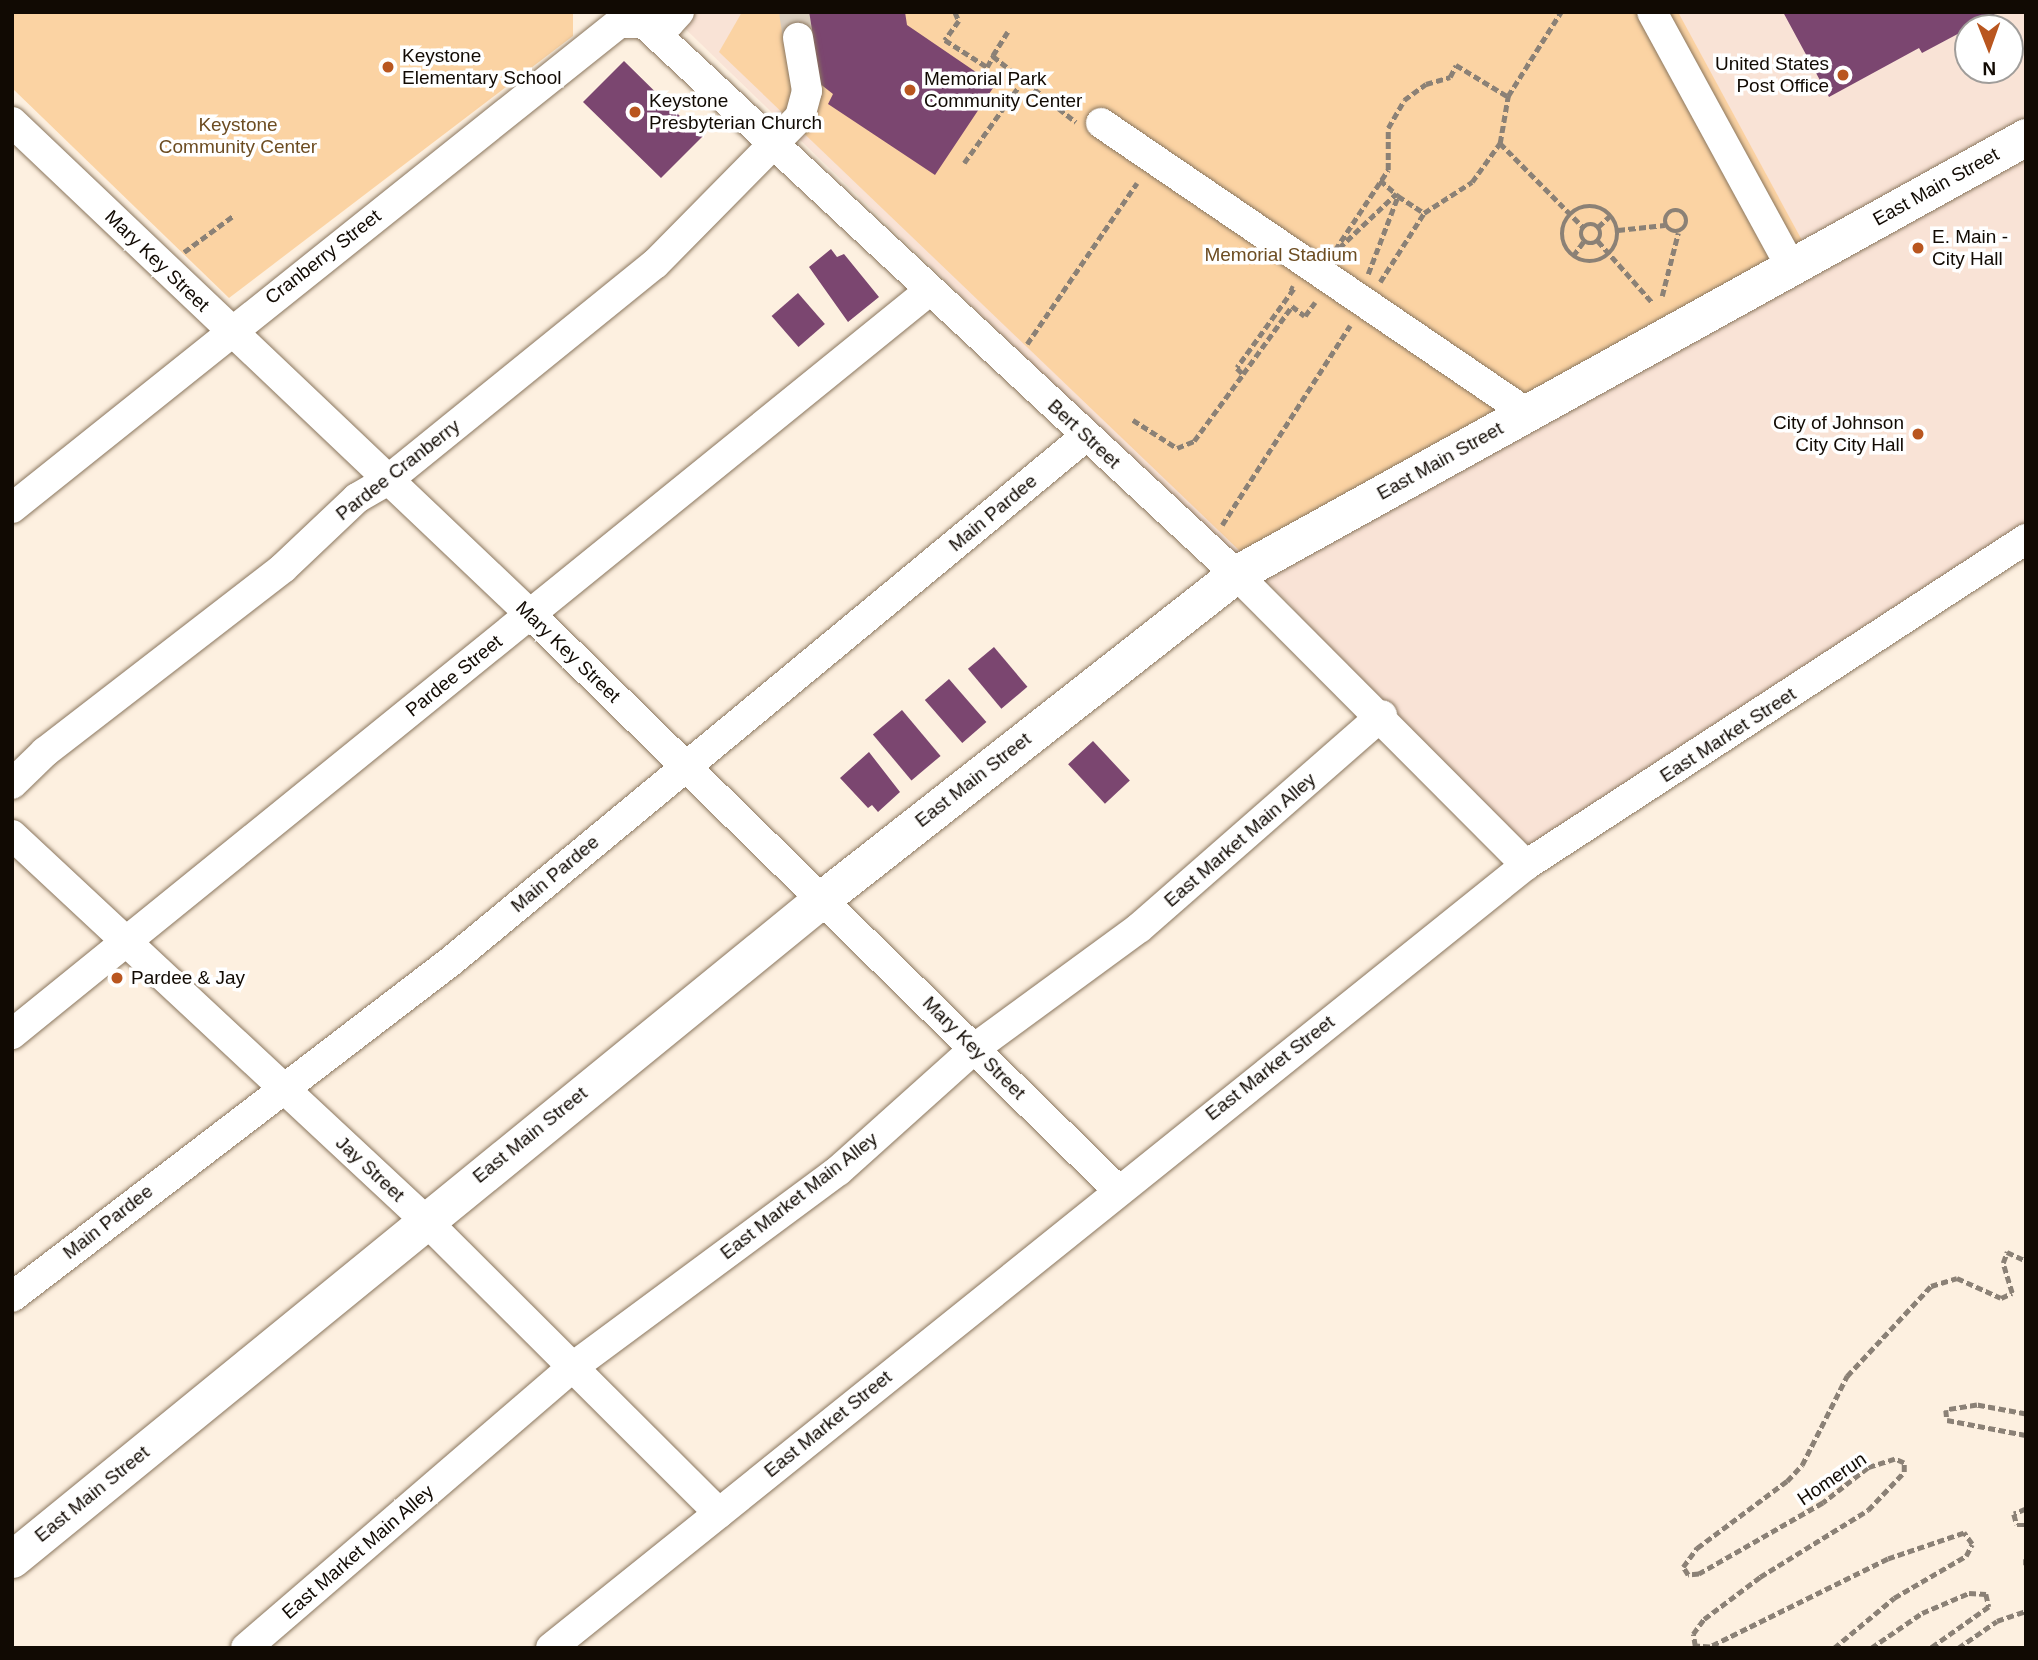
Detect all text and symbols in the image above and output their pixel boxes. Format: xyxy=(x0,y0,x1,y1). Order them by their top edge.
north arrow xyxy=(1954,14,2024,84)
place label: Keystone Elementary School xyxy=(402,45,561,89)
place label: United States Post Office xyxy=(1715,53,1829,97)
text: N xyxy=(1982,58,1996,79)
marker: Keystone Elementary School xyxy=(380,59,396,75)
marker: United States Post Office xyxy=(1835,67,1851,83)
place label: Memorial Park Community Center xyxy=(924,68,1082,112)
marker: Memorial Park Community Center xyxy=(902,82,918,98)
place label: Keystone Presbyterian Church xyxy=(649,90,822,134)
marker: Keystone Presbyterian Church xyxy=(627,104,643,120)
park label: Keystone Community Center xyxy=(159,114,317,158)
street label: East Main Street xyxy=(1869,143,2003,231)
street label: Mary Key Street xyxy=(100,205,214,317)
street label: Cranberry Street xyxy=(261,205,385,309)
place label: E. Main - City Hall xyxy=(1932,226,2008,270)
marker: E. Main - City Hall xyxy=(1910,240,1926,256)
park label: Memorial Stadium xyxy=(1204,244,1358,266)
street label: Bert Street xyxy=(1043,395,1125,473)
place label: City of Johnson City City Hall xyxy=(1773,412,1904,456)
street label: Pardee Cranberry xyxy=(331,415,465,525)
street label: East Main Street xyxy=(1373,417,1507,505)
marker: City of Johnson City City Hall xyxy=(1910,426,1926,442)
street label: Main Pardee xyxy=(944,470,1042,556)
street label: Mary Key Street xyxy=(511,596,625,708)
street label: Pardee Street xyxy=(401,630,507,722)
street label: East Market Street xyxy=(1656,683,1800,787)
street label: East Main Street xyxy=(911,728,1035,832)
street label: East Market Main Alley xyxy=(1159,768,1321,912)
street label: Main Pardee xyxy=(506,831,604,917)
place label: Pardee & Jay xyxy=(131,967,245,989)
marker: Pardee & Jay xyxy=(109,970,125,986)
street label: Mary Key Street xyxy=(918,992,1030,1104)
street label: East Market Street xyxy=(1201,1011,1339,1125)
street label: East Main Street xyxy=(468,1082,592,1188)
street label: East Market Main Alley xyxy=(715,1127,883,1265)
street label: Jay Street xyxy=(331,1131,409,1207)
street label: Main Pardee xyxy=(59,1180,157,1264)
street label: East Market Street xyxy=(760,1366,896,1482)
street label: East Main Street xyxy=(30,1441,154,1547)
street label: Homerun xyxy=(1793,1448,1871,1510)
street label: East Market Main Alley xyxy=(277,1480,439,1624)

